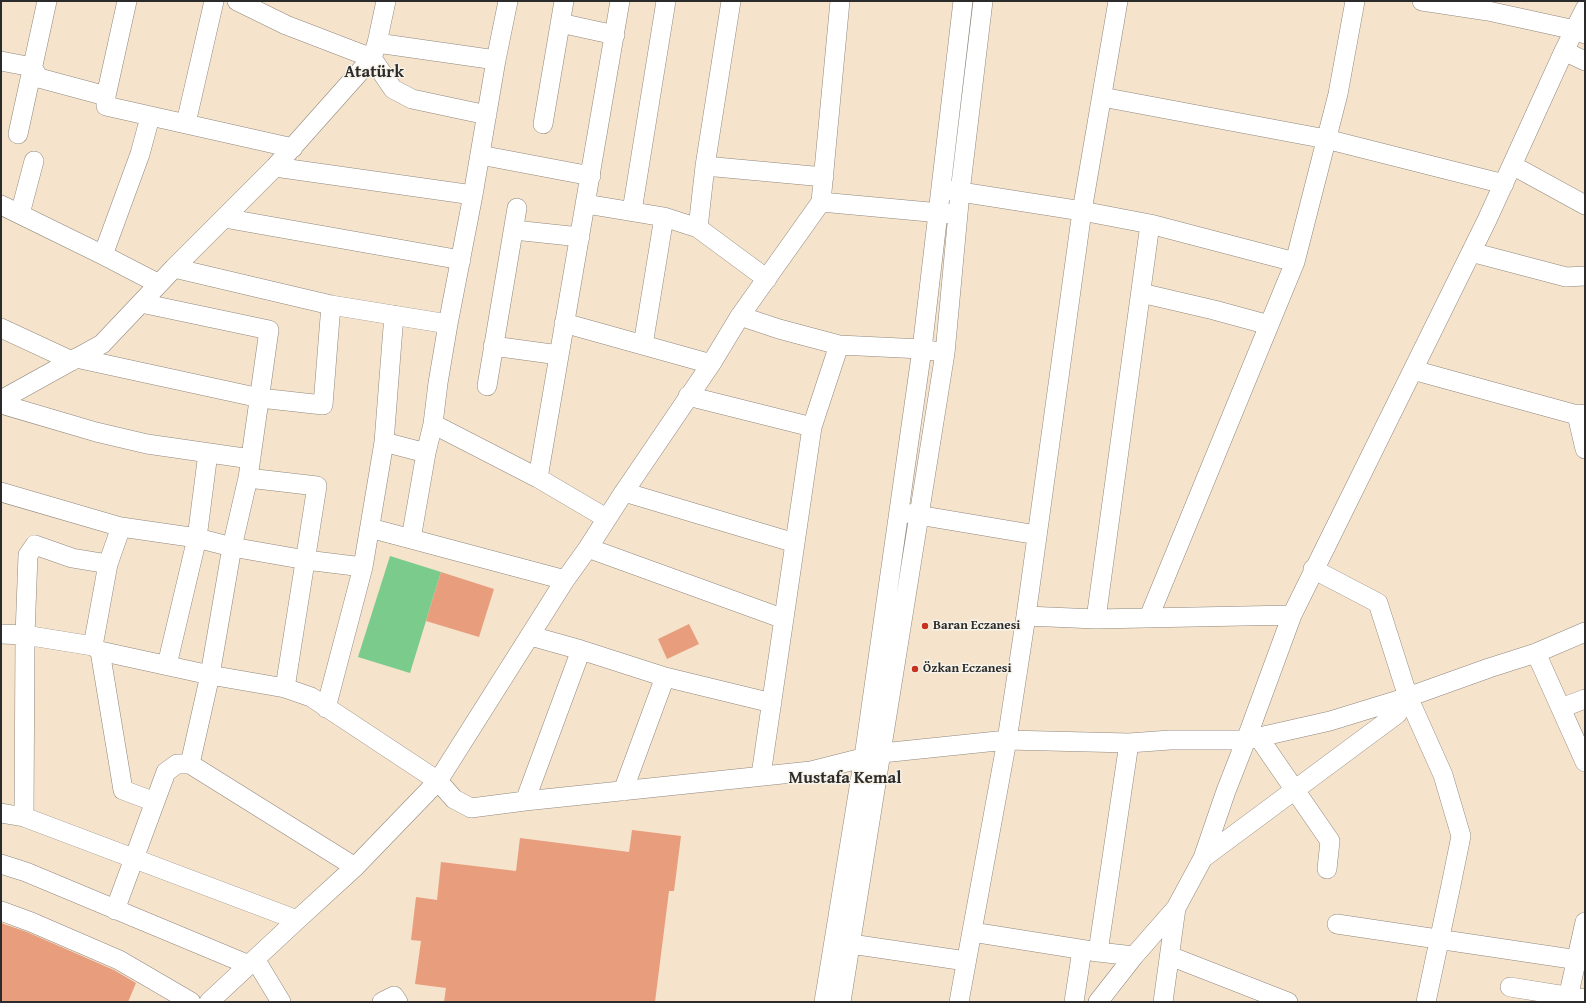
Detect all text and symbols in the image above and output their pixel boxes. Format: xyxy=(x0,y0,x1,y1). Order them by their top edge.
district label: Atatürk xyxy=(344,63,404,83)
place label: Baran Eczanesi xyxy=(933,618,1020,634)
marker: Baran Eczanesi xyxy=(920,621,930,631)
place label: Özkan Eczanesi xyxy=(923,661,1011,677)
marker: Özkan Eczanesi xyxy=(910,664,920,674)
district label: Mustafa Kemal xyxy=(789,769,901,789)

